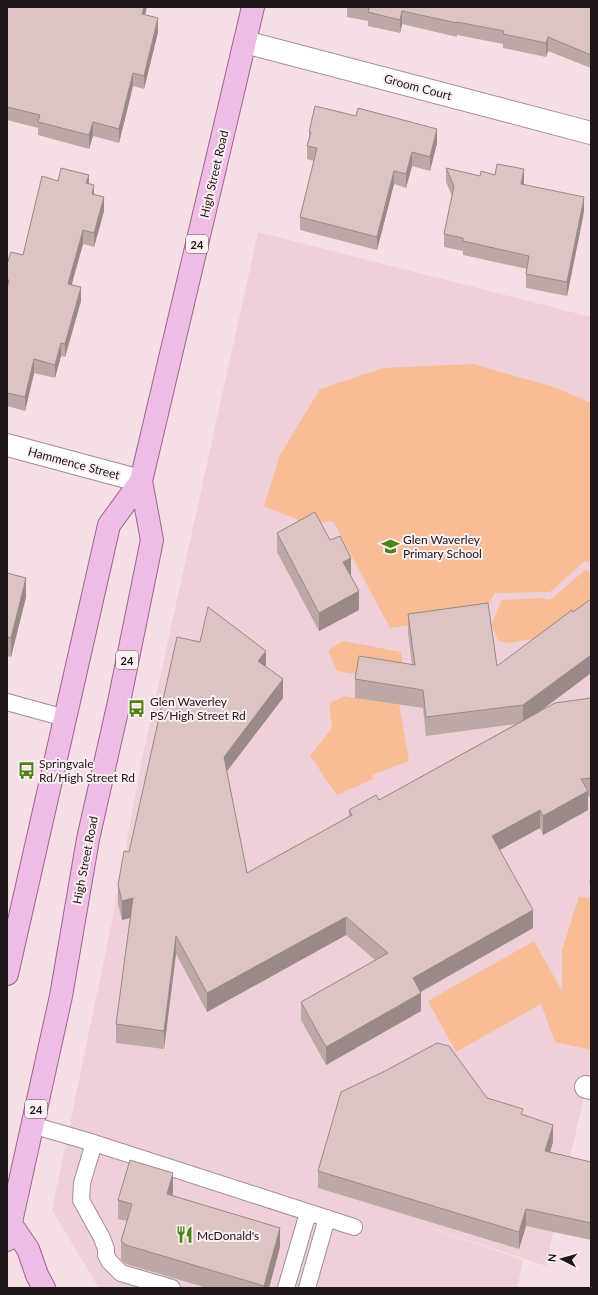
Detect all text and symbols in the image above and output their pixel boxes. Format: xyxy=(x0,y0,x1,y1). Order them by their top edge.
street label: Groom Court xyxy=(383,71,454,103)
street label: High Street Road xyxy=(197,129,231,219)
road number: 24 xyxy=(186,235,208,253)
street label: Hammence Street xyxy=(26,444,122,483)
place label: Glen Waverley Primary School xyxy=(403,532,482,561)
school or university icon: Glen Waverley Primary School xyxy=(380,536,400,556)
road number: 24 xyxy=(116,651,138,669)
place label: Glen Waverley PS/High Street Rd xyxy=(150,694,246,723)
bus stop icon: Glen Waverley PS/High Street Rd xyxy=(127,698,147,718)
place label: Springvale Rd/High Street Rd xyxy=(39,756,135,785)
bus stop icon: Springvale Rd/High Street Rd xyxy=(16,760,36,780)
street label: High Street Road xyxy=(69,815,101,905)
road number: 24 xyxy=(25,1100,47,1118)
restaurant icon: McDonald's xyxy=(174,1225,194,1245)
place label: McDonald's xyxy=(197,1228,259,1243)
north arrow xyxy=(542,1239,582,1279)
text: N xyxy=(545,1253,558,1263)

